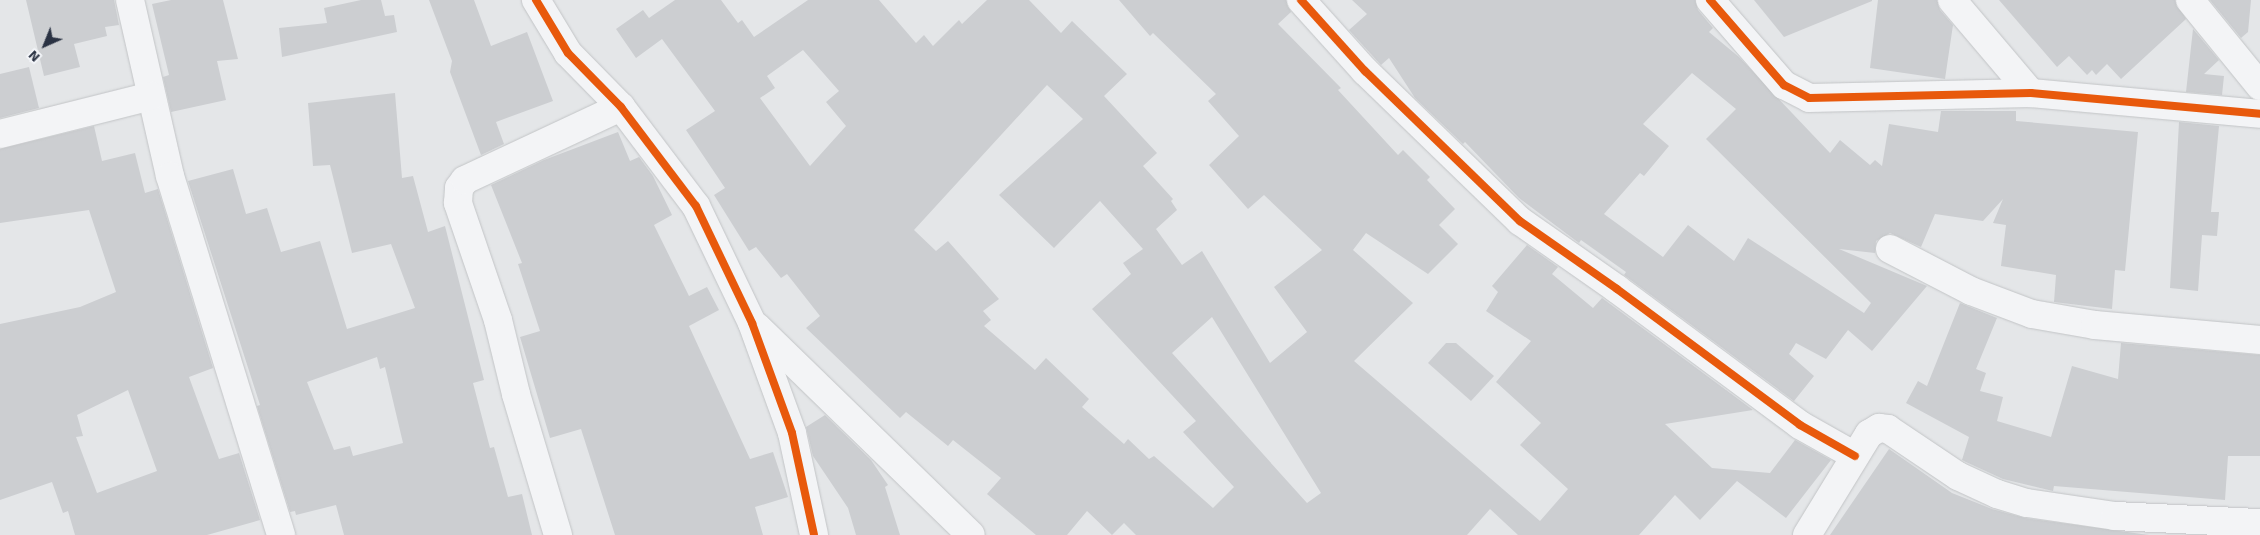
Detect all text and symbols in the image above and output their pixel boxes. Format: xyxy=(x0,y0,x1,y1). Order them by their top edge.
north arrow xyxy=(20,20,70,70)
text: N xyxy=(25,47,44,66)

